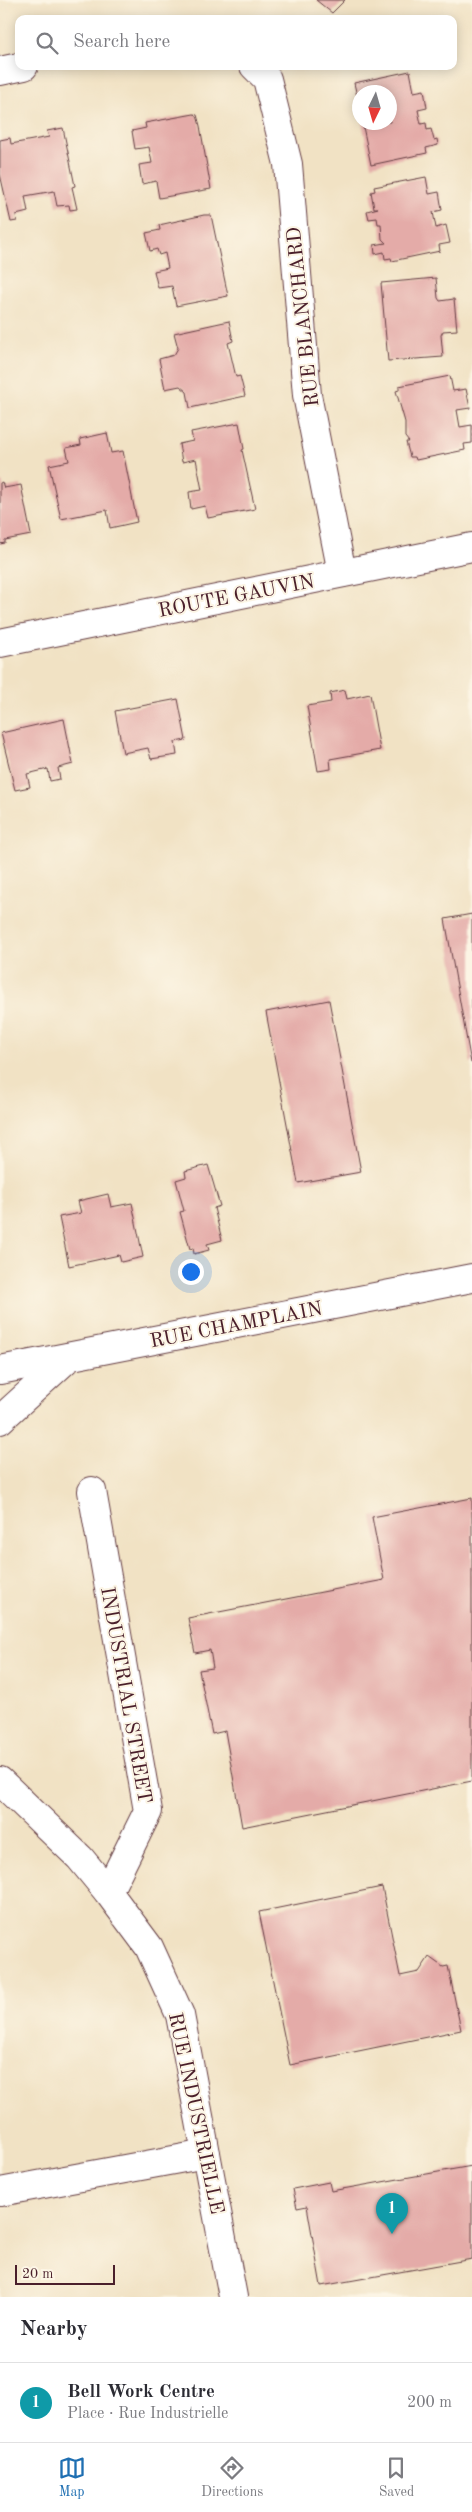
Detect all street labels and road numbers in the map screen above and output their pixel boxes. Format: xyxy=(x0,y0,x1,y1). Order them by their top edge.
street label: RUE BLANCHARD xyxy=(285,226,323,408)
street label: ROUTE GAUVIN xyxy=(157,572,316,622)
street label: RUE CHAMPLAIN xyxy=(148,1299,324,1353)
street label: INDUSTRIAL STREET xyxy=(96,1585,154,1805)
street label: RUE INDUSTRIELLE xyxy=(164,2011,226,2216)

